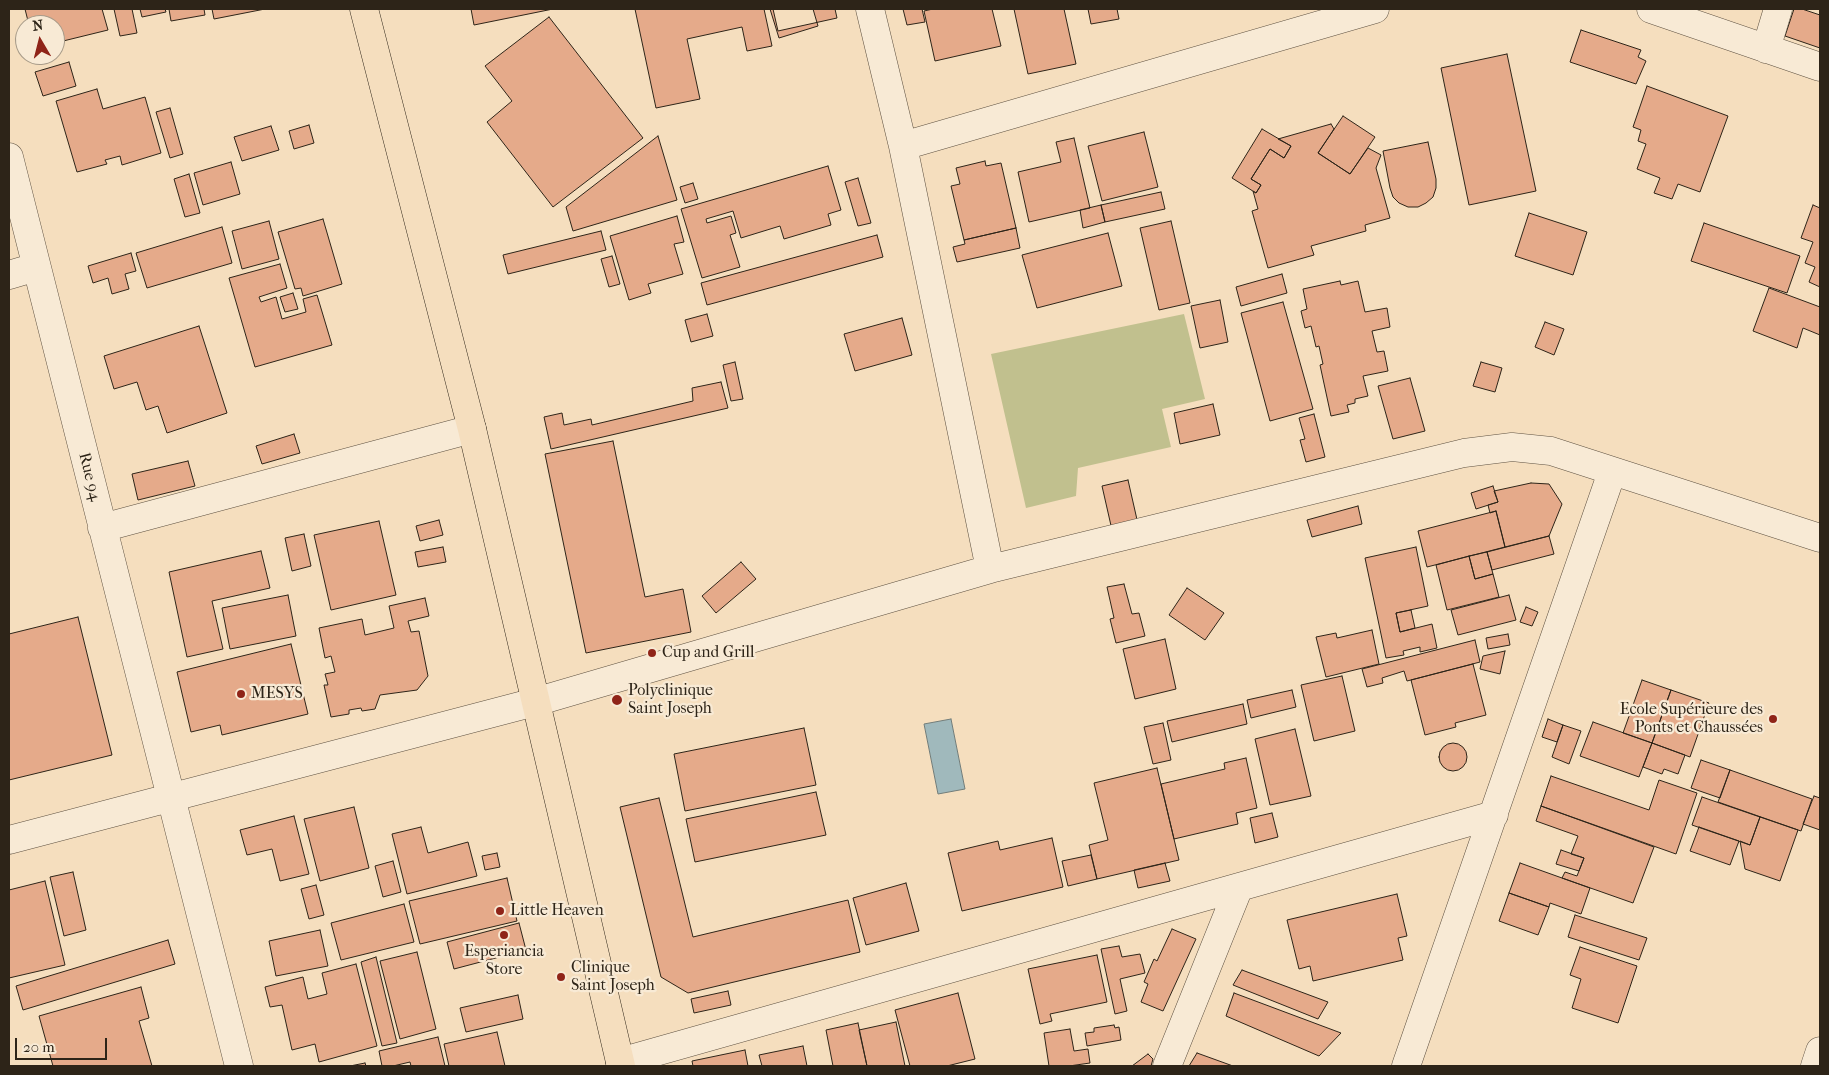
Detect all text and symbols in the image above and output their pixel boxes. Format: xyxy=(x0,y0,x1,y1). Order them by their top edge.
north arrow xyxy=(15,15,65,65)
text: N xyxy=(32,16,44,35)
street label: Rue 94 xyxy=(74,451,104,503)
place label: Cup and Grill xyxy=(662,643,754,663)
marker: Cup and Grill xyxy=(646,647,658,659)
place label: Polyclinique Saint Joseph xyxy=(628,681,713,719)
place label: MESYS xyxy=(251,684,303,704)
marker: MESYS xyxy=(235,688,247,700)
marker: Polyclinique Saint Joseph xyxy=(610,693,624,707)
place label: Ecole Supérieure des Ponts et Chaussées xyxy=(1620,700,1763,738)
marker: Ecole Supérieure des Ponts et Chaussées xyxy=(1767,713,1779,725)
place label: Little Heaven xyxy=(510,901,604,921)
marker: Little Heaven xyxy=(494,905,506,917)
marker: Esperiancia Store xyxy=(498,929,510,941)
place label: Esperiancia Store xyxy=(464,942,544,980)
place label: Clinique Saint Joseph xyxy=(571,958,655,996)
marker: Clinique Saint Joseph xyxy=(555,971,567,983)
scale bar xyxy=(18,1028,110,1060)
text: 20 m xyxy=(23,1038,55,1056)

